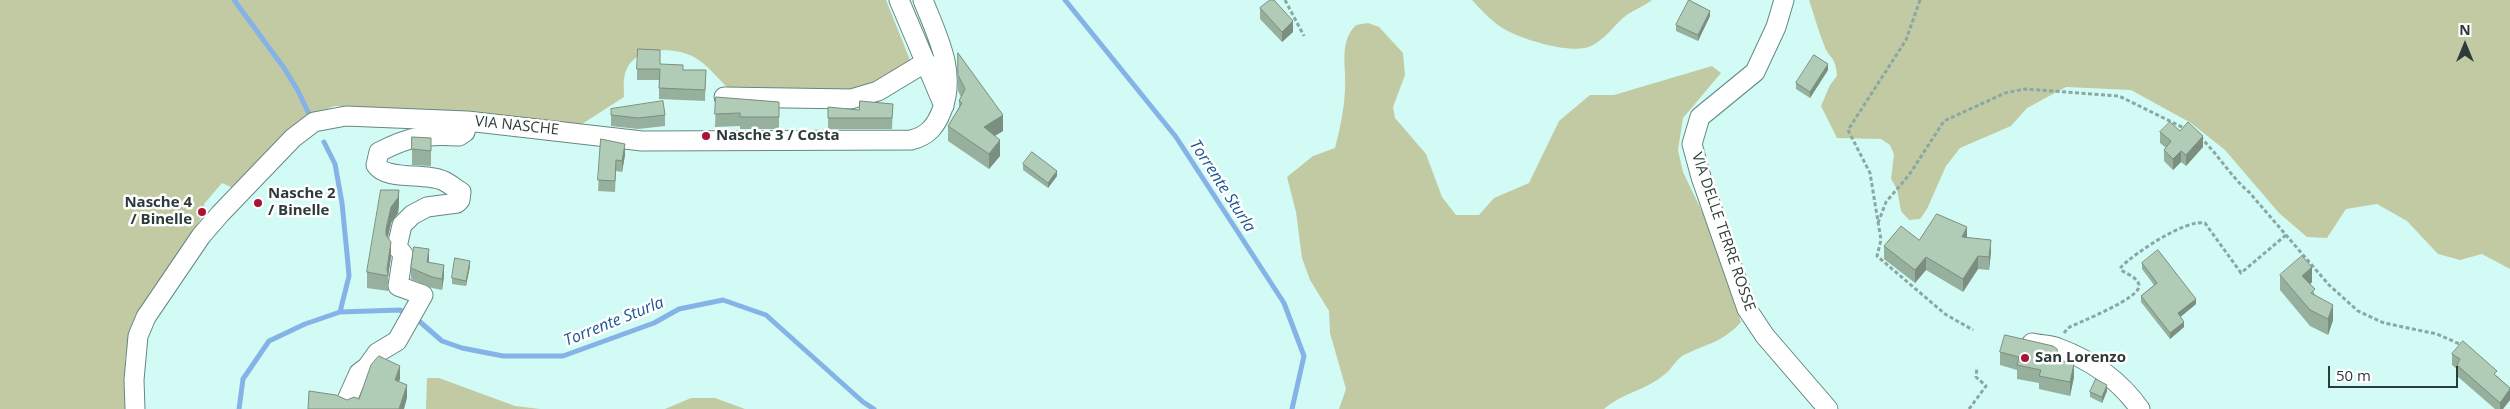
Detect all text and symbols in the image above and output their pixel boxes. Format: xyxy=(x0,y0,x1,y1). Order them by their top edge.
north arrow xyxy=(2440,20,2490,70)
text: N xyxy=(2459,20,2471,39)
street label: VIA NASCHE xyxy=(474,113,560,139)
place label: Nasche 3 / Costa xyxy=(716,127,839,145)
marker: Nasche 3 / Costa xyxy=(700,130,712,142)
water label: Torrente Sturla xyxy=(1185,136,1259,236)
street label: VIA DELLE TERRE ROSSE xyxy=(1687,150,1759,314)
place label: Nasche 2 / Binelle xyxy=(268,185,336,220)
place label: Nasche 4 / Binelle xyxy=(124,194,192,229)
marker: Nasche 2 / Binelle xyxy=(252,197,264,209)
marker: Nasche 4 / Binelle xyxy=(196,206,208,218)
water label: Torrente Sturla xyxy=(561,293,667,351)
place label: San Lorenzo xyxy=(2035,349,2126,367)
marker: San Lorenzo xyxy=(2019,352,2031,364)
scale bar xyxy=(2330,356,2460,388)
text: 50 m xyxy=(2336,365,2371,385)

